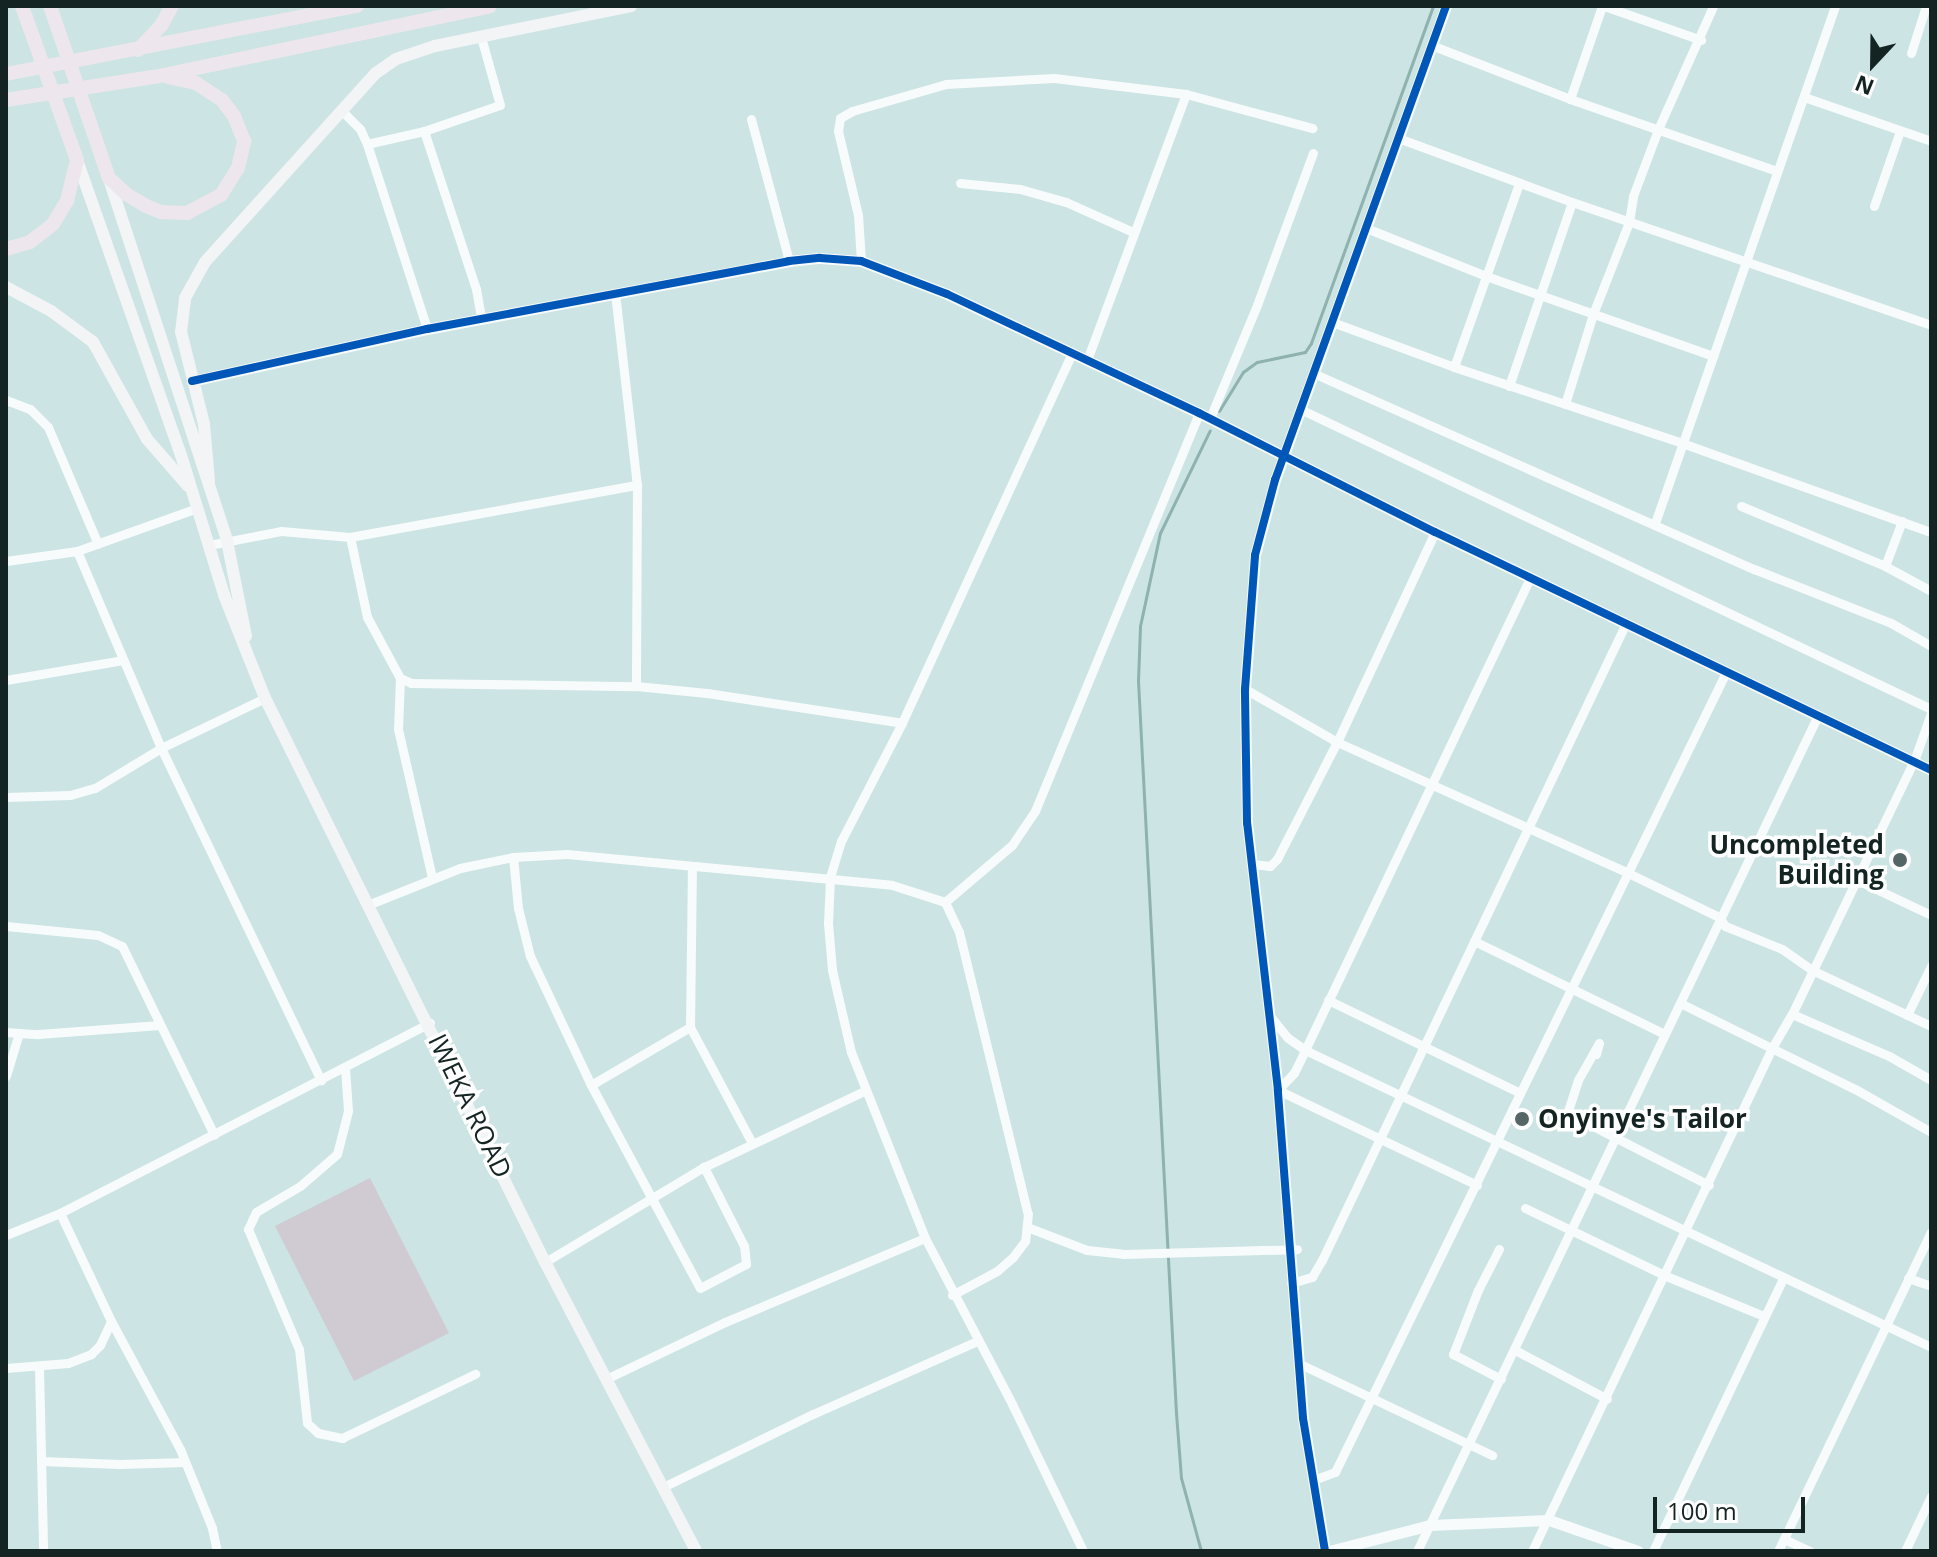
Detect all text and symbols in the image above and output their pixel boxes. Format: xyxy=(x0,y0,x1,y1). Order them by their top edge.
north arrow xyxy=(1833,24,1913,104)
text: N xyxy=(1850,69,1878,104)
place label: Uncompleted Building xyxy=(1709,829,1884,890)
marker: Uncompleted Building xyxy=(1891,851,1909,869)
street label: IWEKA ROAD xyxy=(422,1029,518,1183)
place label: Onyinye's Tailor xyxy=(1538,1103,1747,1135)
marker: Onyinye's Tailor xyxy=(1513,1110,1531,1128)
scale bar xyxy=(1657,1481,1809,1531)
text: 100 m xyxy=(1667,1494,1737,1527)

